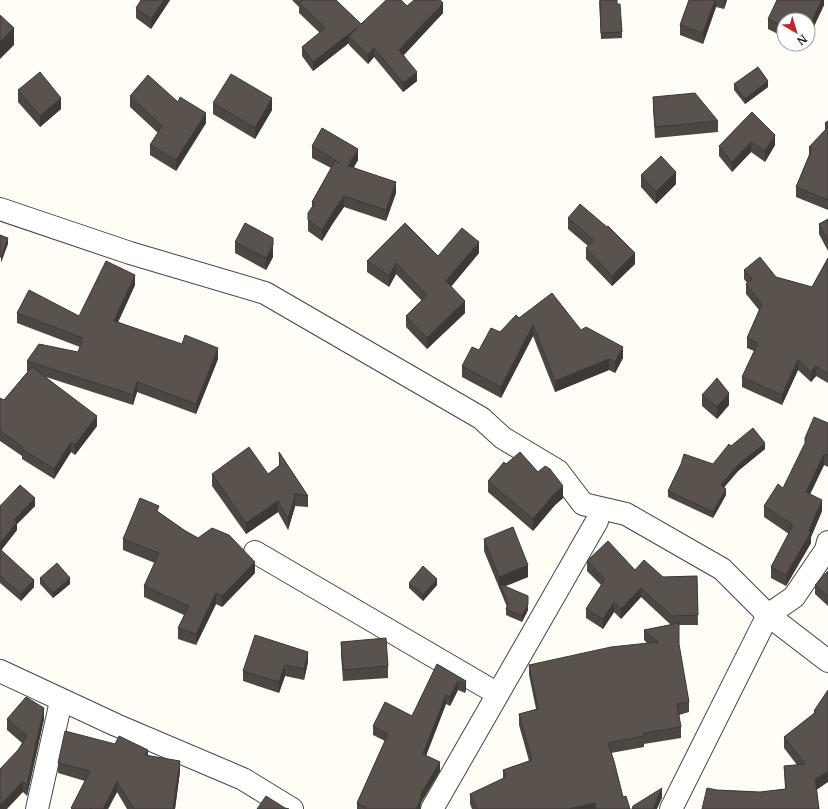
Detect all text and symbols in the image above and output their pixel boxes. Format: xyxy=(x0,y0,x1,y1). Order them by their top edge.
north arrow xyxy=(776,12,816,52)
text: N xyxy=(794,32,810,48)

